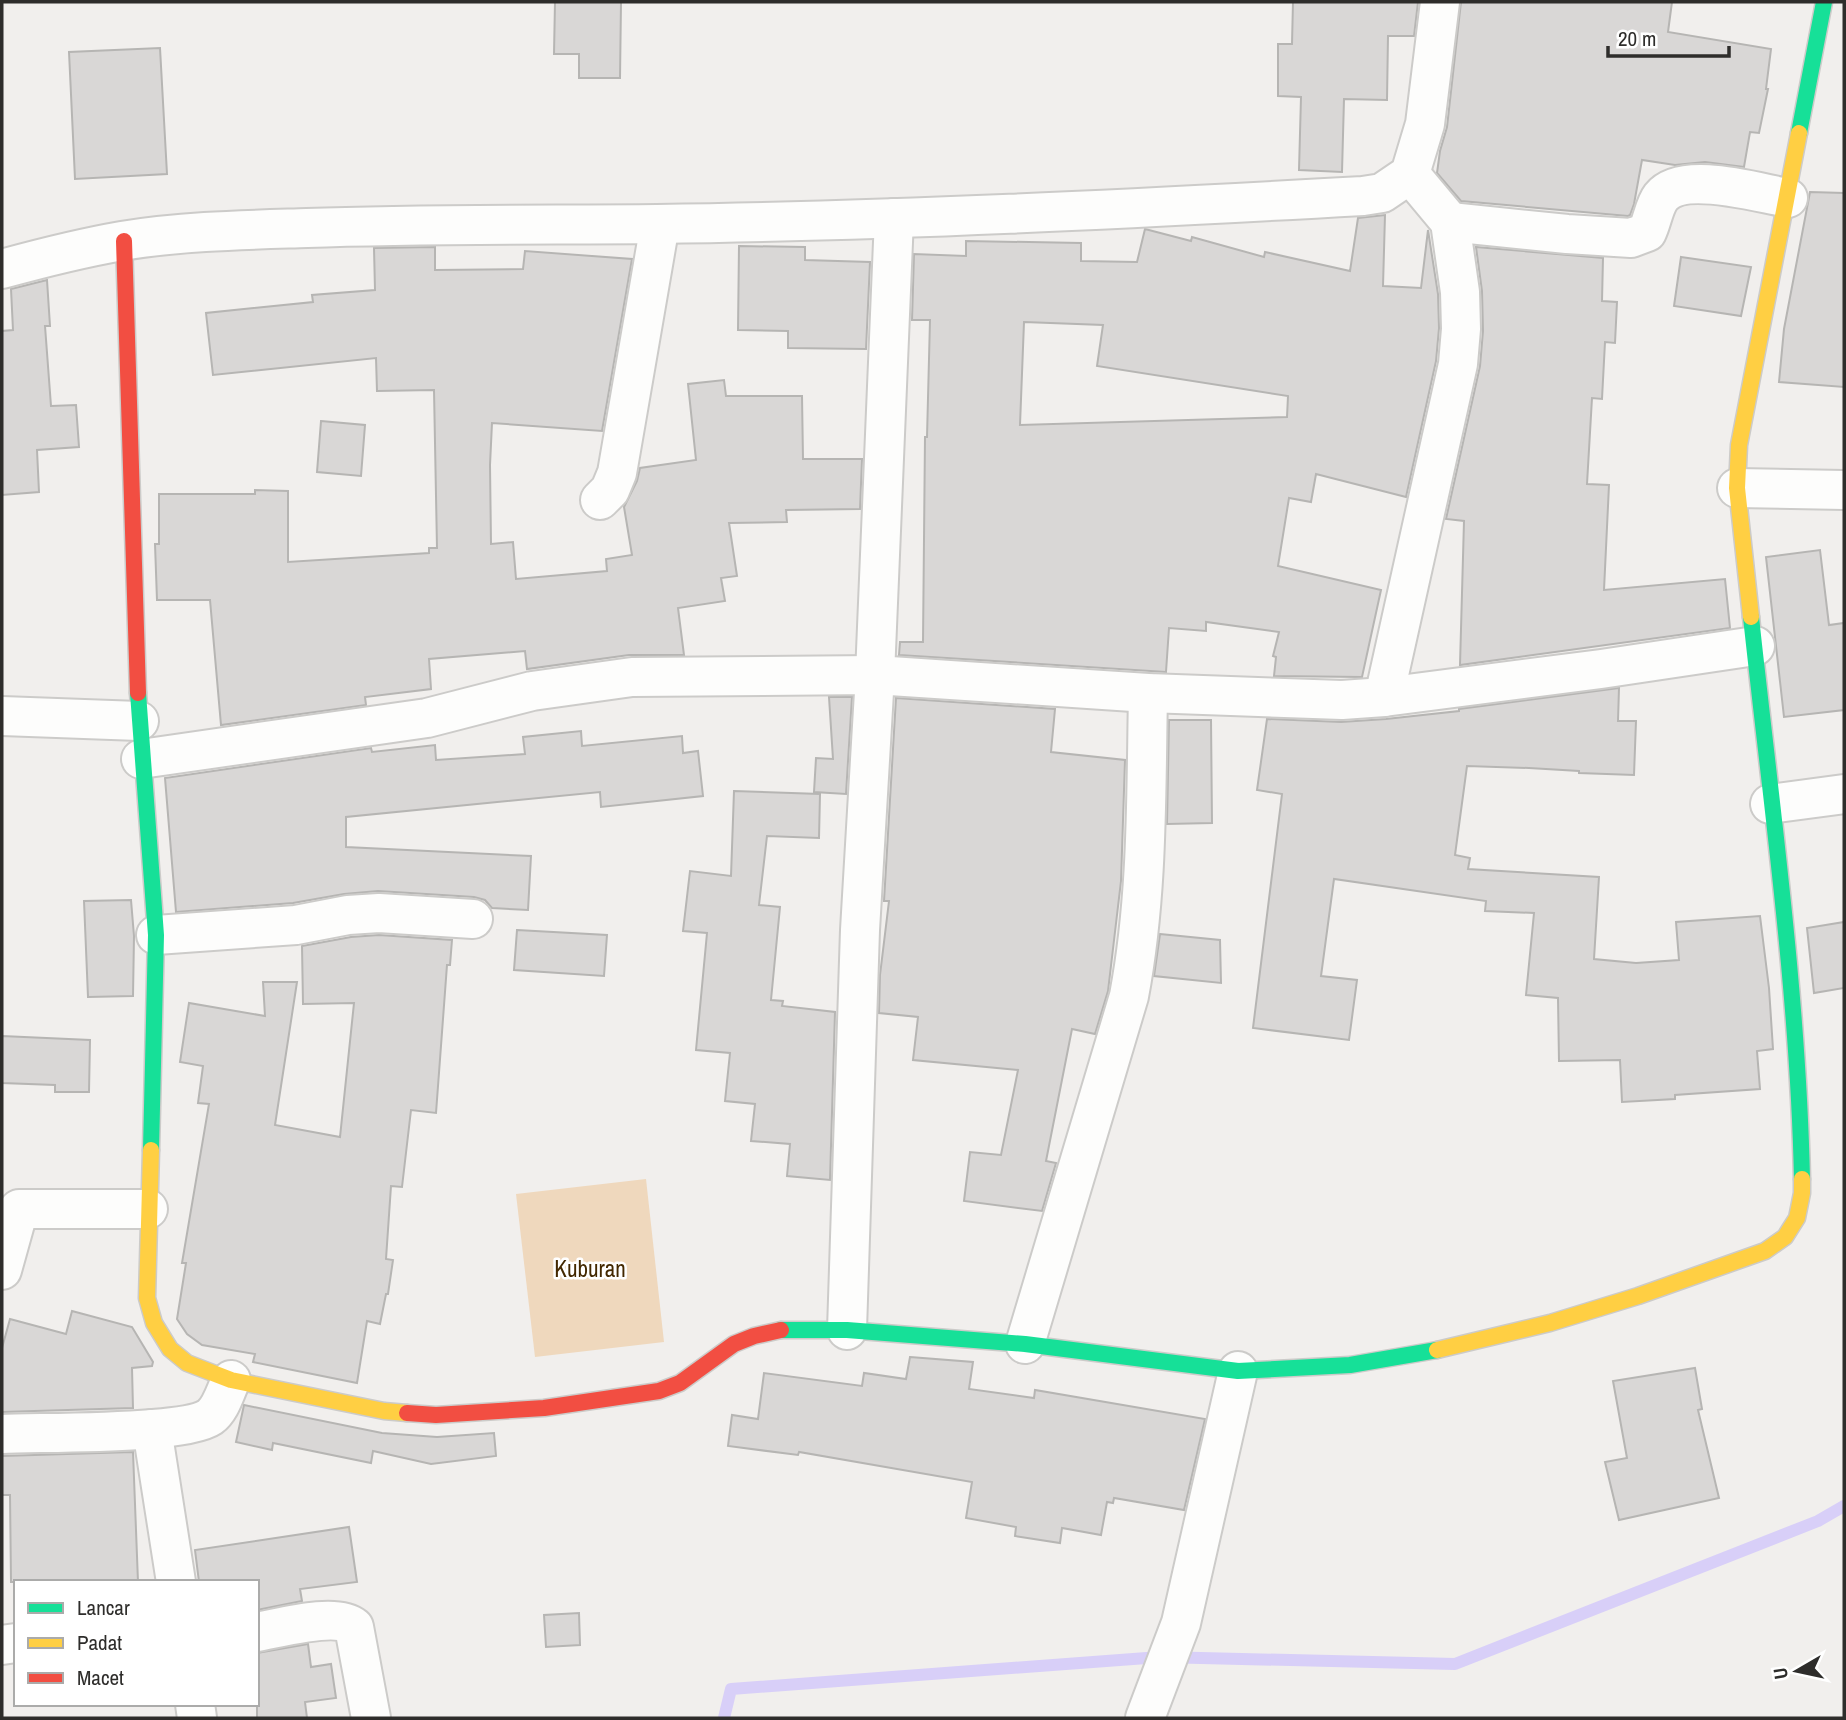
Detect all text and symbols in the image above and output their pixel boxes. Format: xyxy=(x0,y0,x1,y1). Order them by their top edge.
scale bar xyxy=(1608,14,1729,58)
text: 20 m xyxy=(1618,24,1656,53)
park label: Kuburan xyxy=(554,1253,626,1284)
legend xyxy=(14,1580,259,1706)
text: Lancar xyxy=(77,1593,130,1622)
text: Padat xyxy=(77,1628,122,1657)
north arrow xyxy=(1762,1636,1832,1706)
text: Macet xyxy=(77,1663,124,1692)
text: U xyxy=(1766,1666,1794,1681)

